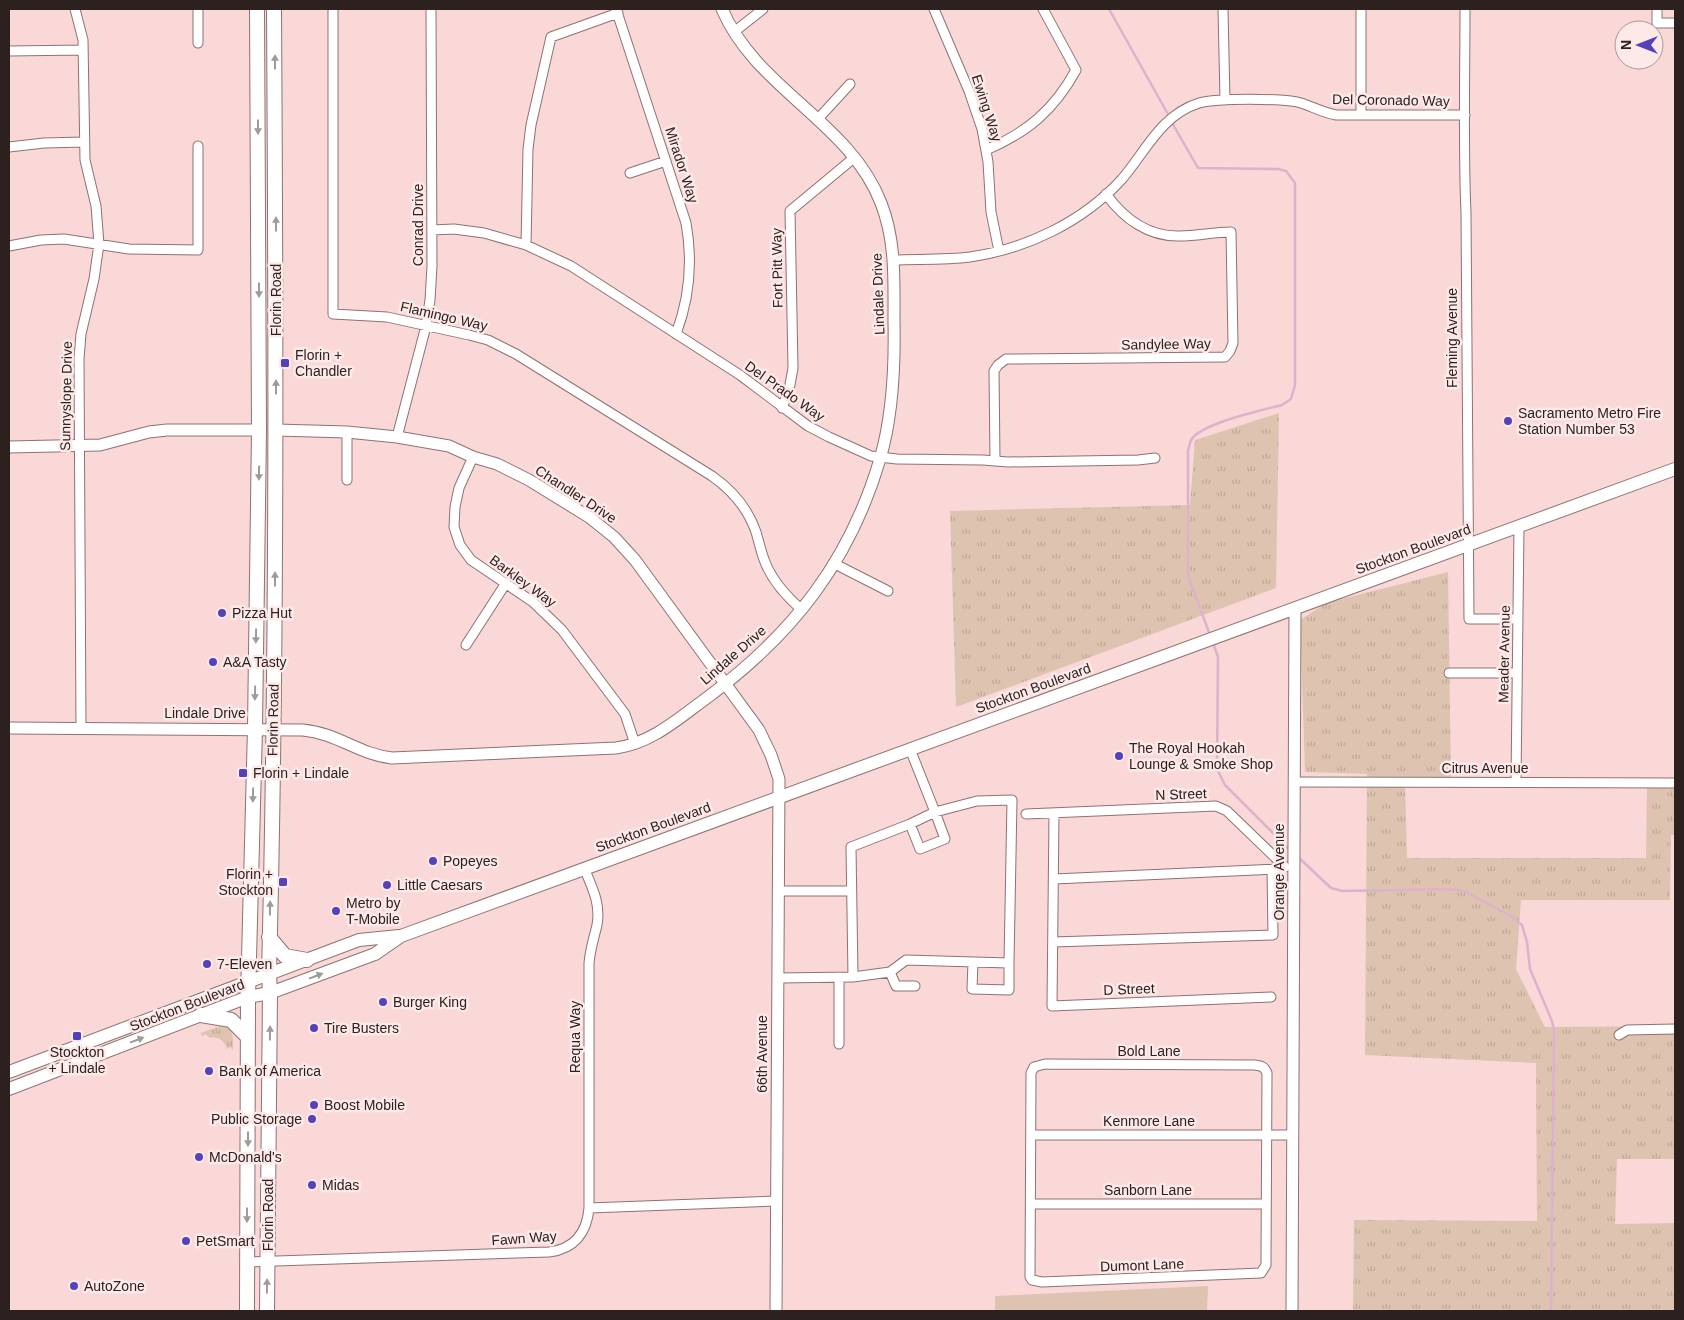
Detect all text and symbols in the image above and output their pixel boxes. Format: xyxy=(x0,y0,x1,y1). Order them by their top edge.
north arrow xyxy=(1614,20,1664,70)
text: N xyxy=(1618,40,1634,50)
one-way arrow xyxy=(271,53,279,69)
street label: Ewing Way xyxy=(969,72,1005,144)
street label: Del Coronado Way xyxy=(1332,91,1450,109)
one-way arrow xyxy=(254,120,262,136)
street label: Mirador Way xyxy=(662,125,702,205)
street label: Conrad Drive xyxy=(410,184,426,266)
one-way arrow xyxy=(271,216,279,232)
street label: Fort Pitt Way xyxy=(768,228,786,308)
street label: Lindale Drive xyxy=(869,253,887,335)
street label: Florin Road xyxy=(268,264,284,336)
one-way arrow xyxy=(255,282,263,298)
street label: Fleming Avenue xyxy=(1444,288,1460,388)
street label: Flamingo Way xyxy=(399,298,489,334)
street label: Sandylee Way xyxy=(1121,335,1211,353)
street label: Sunnyslope Drive xyxy=(57,341,75,451)
place label: Florin + Chandler xyxy=(295,347,352,379)
marker: Florin + Chandler xyxy=(279,357,291,369)
street label: Del Prado Way xyxy=(742,358,828,424)
one-way arrow xyxy=(272,378,280,394)
place label: Sacramento Metro Fire Station Number 53 xyxy=(1518,405,1661,437)
marker: Sacramento Metro Fire Station Number 53 xyxy=(1502,415,1514,427)
street label: Chandler Drive xyxy=(532,462,620,526)
one-way arrow xyxy=(255,466,263,482)
street label: Stockton Boulevard xyxy=(1353,521,1473,577)
street label: Barkley Way xyxy=(487,552,559,610)
one-way arrow xyxy=(271,570,279,586)
place label: Pizza Hut xyxy=(232,605,292,621)
street label: Meader Avenue xyxy=(1495,605,1513,703)
marker: Pizza Hut xyxy=(216,607,228,619)
street label: Lindale Drive xyxy=(697,622,769,688)
one-way arrow xyxy=(252,628,260,644)
place label: A&A Tasty xyxy=(223,654,287,670)
marker: A&A Tasty xyxy=(207,656,219,668)
street label: Stockton Boulevard xyxy=(973,660,1093,716)
street label: Florin Road xyxy=(264,684,282,756)
one-way arrow xyxy=(251,685,259,701)
street label: Lindale Drive xyxy=(164,705,246,721)
place label: The Royal Hookah Lounge & Smoke Shop xyxy=(1129,740,1273,772)
marker: The Royal Hookah Lounge & Smoke Shop xyxy=(1113,750,1125,762)
street label: Citrus Avenue xyxy=(1442,760,1529,776)
place label: Florin + Lindale xyxy=(253,765,349,781)
marker: Florin + Lindale xyxy=(237,767,249,779)
street label: N Street xyxy=(1155,785,1207,803)
one-way arrow xyxy=(249,787,257,803)
street label: Stockton Boulevard xyxy=(593,799,713,855)
street label: Orange Avenue xyxy=(1271,823,1287,921)
place label: Popeyes xyxy=(443,853,497,869)
marker: Popeyes xyxy=(427,855,439,867)
place label: Florin + Stockton xyxy=(219,866,273,898)
marker: Florin + Stockton xyxy=(277,876,289,888)
place label: Little Caesars xyxy=(397,877,483,893)
marker: Little Caesars xyxy=(381,879,393,891)
place label: Metro by T-Mobile xyxy=(346,895,400,927)
one-way arrow xyxy=(266,900,274,916)
marker: Metro by T-Mobile xyxy=(330,905,342,917)
place label: 7-Eleven xyxy=(217,956,272,972)
marker: 7-Eleven xyxy=(201,958,213,970)
one-way arrow xyxy=(308,972,323,979)
street label: Stockton Boulevard xyxy=(127,976,247,1034)
street label: D Street xyxy=(1103,980,1155,998)
place label: Burger King xyxy=(393,994,467,1010)
marker: Burger King xyxy=(377,996,389,1008)
street label: Requa Way xyxy=(567,1001,583,1073)
street label: 66th Avenue xyxy=(754,1015,770,1093)
place label: Tire Busters xyxy=(324,1020,399,1036)
marker: Tire Busters xyxy=(308,1022,320,1034)
one-way arrow xyxy=(266,1025,274,1041)
marker: Stockton + Lindale xyxy=(71,1030,83,1042)
one-way arrow xyxy=(130,1036,145,1044)
street label: Bold Lane xyxy=(1117,1043,1181,1059)
place label: Stockton + Lindale xyxy=(48,1044,106,1076)
place label: Bank of America xyxy=(219,1063,321,1079)
marker: Bank of America xyxy=(203,1065,215,1077)
place label: Boost Mobile xyxy=(324,1097,405,1113)
marker: Boost Mobile xyxy=(308,1099,320,1111)
place label: Public Storage xyxy=(211,1111,302,1127)
marker: Public Storage xyxy=(306,1113,318,1125)
street label: Kenmore Lane xyxy=(1103,1113,1195,1129)
one-way arrow xyxy=(244,1131,252,1147)
place label: McDonald's xyxy=(209,1149,282,1165)
marker: McDonald's xyxy=(193,1151,205,1163)
place label: Midas xyxy=(322,1177,359,1193)
street label: Florin Road xyxy=(260,1179,276,1251)
marker: Midas xyxy=(306,1179,318,1191)
street label: Sanborn Lane xyxy=(1104,1182,1192,1198)
one-way arrow xyxy=(243,1207,251,1223)
street label: Fawn Way xyxy=(491,1228,557,1248)
place label: PetSmart xyxy=(196,1233,254,1249)
marker: PetSmart xyxy=(180,1235,192,1247)
street label: Dumont Lane xyxy=(1100,1256,1184,1274)
place label: AutoZone xyxy=(84,1278,145,1294)
one-way arrow xyxy=(263,1278,271,1294)
marker: AutoZone xyxy=(68,1280,80,1292)

